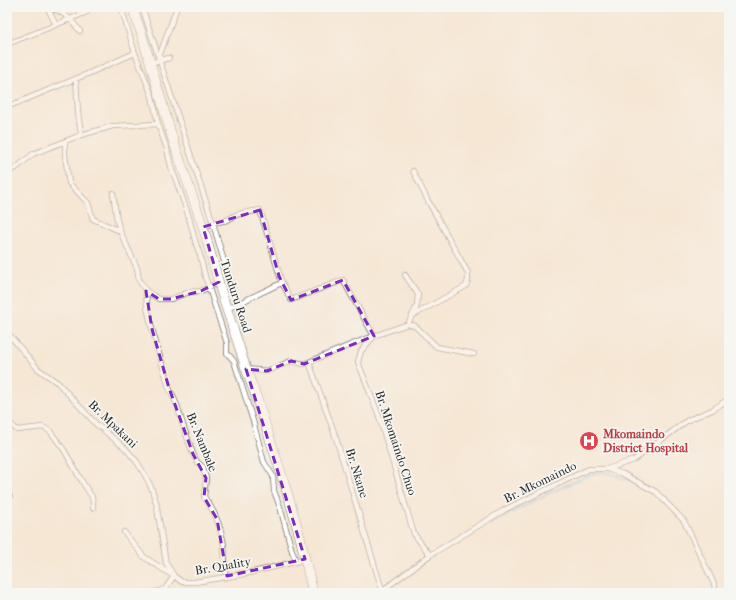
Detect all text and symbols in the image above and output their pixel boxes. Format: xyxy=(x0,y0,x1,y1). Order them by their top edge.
street label: Tunduru Road xyxy=(218,258,255,335)
street label: Br. Mkomaindo Chuo xyxy=(372,389,420,497)
street label: Br. Mpakani xyxy=(86,397,141,451)
street label: Br. Nambale xyxy=(184,410,220,474)
place label: Mkomaindo District Hospital xyxy=(602,427,689,456)
hospital icon: Mkomaindo District Hospital xyxy=(578,430,600,452)
street label: Br. Nkane xyxy=(343,447,371,500)
street label: Br. Mkomaindo xyxy=(501,458,579,506)
street label: Br. Quality xyxy=(194,554,253,578)

